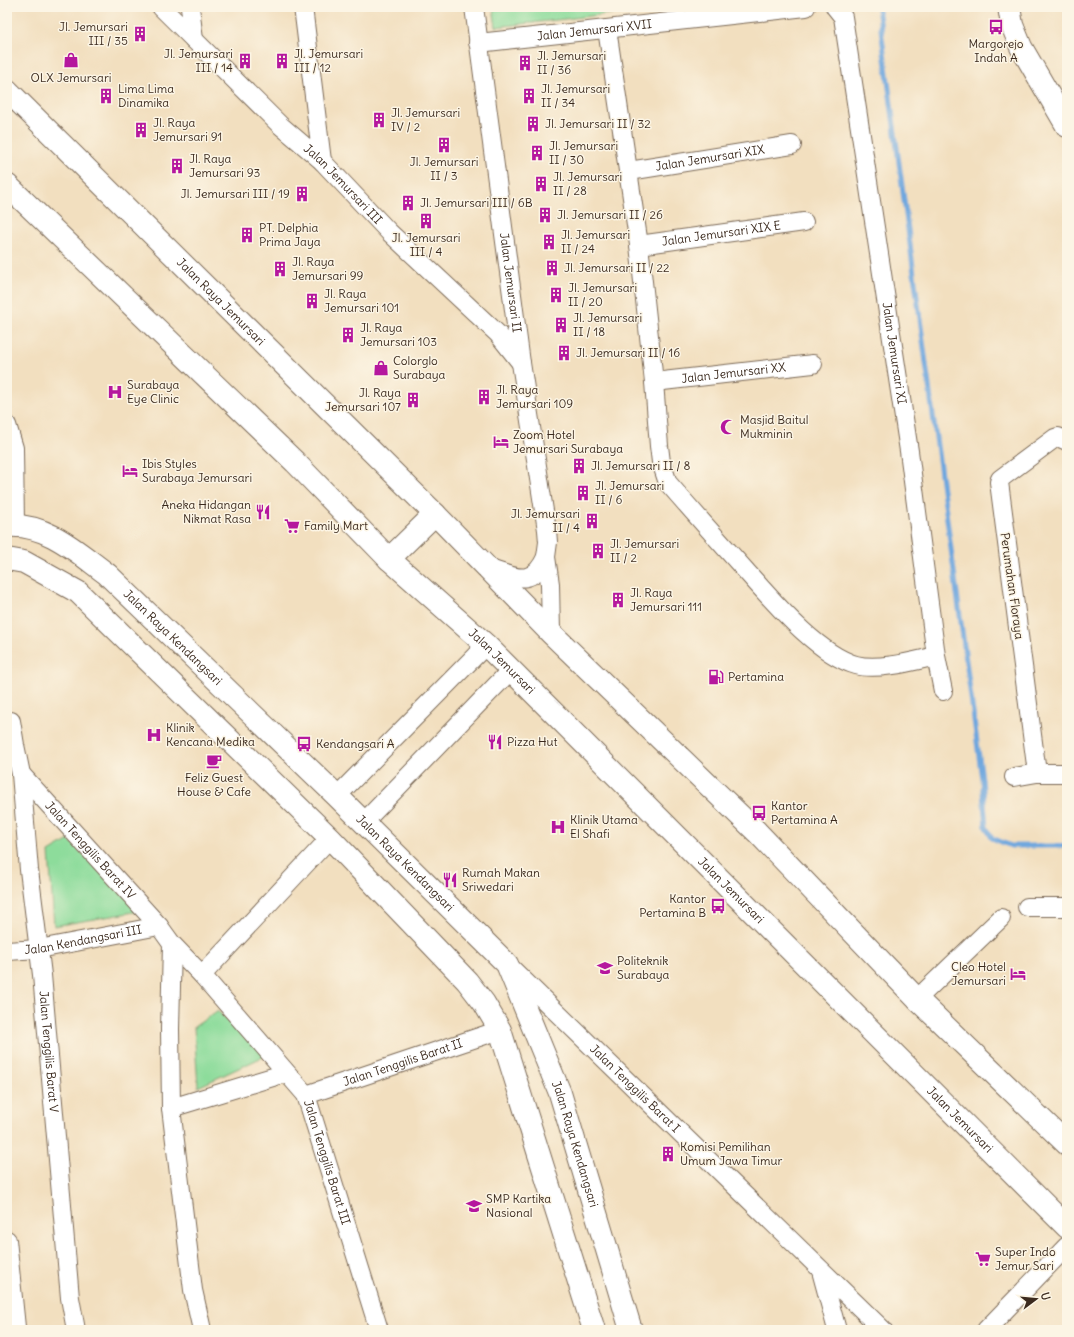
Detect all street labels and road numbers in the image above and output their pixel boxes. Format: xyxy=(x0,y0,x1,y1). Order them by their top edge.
street label: Jalan Jemursari XVII xyxy=(536,16,653,43)
street label: Jalan Jemursari III xyxy=(301,141,385,227)
street label: Jalan Jemursari XIX xyxy=(654,141,766,174)
street label: Jalan Jemursari XIX E xyxy=(661,217,782,249)
street label: Jalan Jemursari II xyxy=(497,232,525,333)
street label: Jalan Raya Jemursari xyxy=(174,255,268,348)
street label: Jalan Jemursari XI xyxy=(879,301,910,405)
street label: Jalan Jemursari XX xyxy=(680,359,787,386)
street label: Perumahan Floraya xyxy=(998,532,1027,640)
street label: Jalan Raya Kendangsari xyxy=(121,586,226,688)
street label: Jalan Jemursari xyxy=(466,625,539,697)
street label: Jalan Tenggilis Barat IV xyxy=(42,798,139,902)
street label: Jalan Raya Kendangsari xyxy=(353,811,457,914)
street label: Jalan Jemursari xyxy=(695,854,767,926)
street label: Jalan Kendangsari III xyxy=(24,921,143,957)
street label: Jalan Tenggilis Barat V xyxy=(36,990,62,1113)
street label: Jalan Tenggilis Barat II xyxy=(341,1035,464,1089)
street label: Jalan Tenggilis Barat I xyxy=(587,1041,683,1135)
street label: Jalan Raya Kendangsari xyxy=(549,1078,602,1209)
street label: Jalan Jemursari xyxy=(924,1083,996,1155)
street label: Jalan Tenggilis Barat III xyxy=(301,1098,354,1227)

